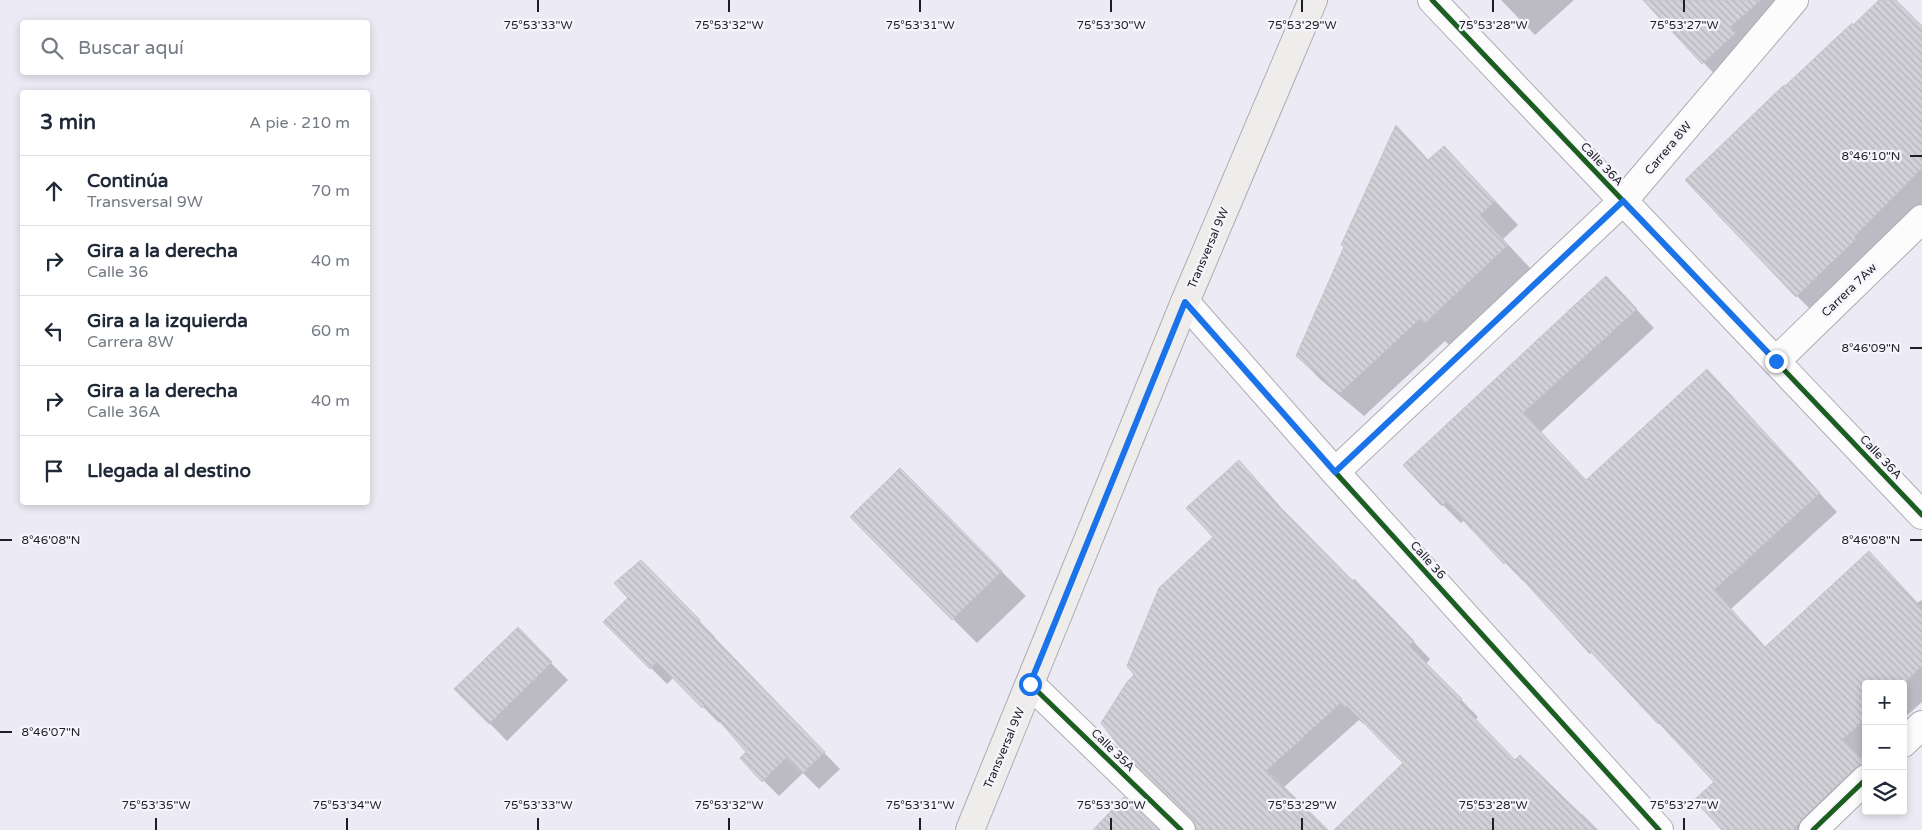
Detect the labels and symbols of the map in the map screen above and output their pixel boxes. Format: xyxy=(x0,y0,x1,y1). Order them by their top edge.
text: 75°53'33"W xyxy=(503,18,573,32)
text: 75°53'32"W xyxy=(694,18,764,32)
text: 75°53'31"W xyxy=(885,18,955,32)
text: 75°53'30"W xyxy=(1076,18,1146,32)
text: 75°53'29"W xyxy=(1267,18,1337,32)
text: 75°53'28"W xyxy=(1458,18,1528,32)
text: 75°53'27"W xyxy=(1649,18,1719,32)
street label: Carrera 8W xyxy=(1642,119,1694,177)
street label: Calle 36A xyxy=(1578,139,1626,189)
text: 8°46'10"N xyxy=(1842,149,1900,163)
street label: Transversal 9W xyxy=(1185,205,1231,291)
street label: Carrera 7Aw xyxy=(1819,260,1880,320)
text: 8°46'09"N xyxy=(1842,341,1900,355)
route end xyxy=(1765,350,1788,373)
street label: Calle 36A xyxy=(1857,432,1905,482)
text: 8°46'08"N xyxy=(22,533,80,547)
text: 8°46'08"N xyxy=(1842,533,1900,547)
street label: Calle 36 xyxy=(1407,538,1449,582)
route start xyxy=(1019,673,1042,696)
street label: Transversal 9W xyxy=(981,705,1027,791)
text: 8°46'07"N xyxy=(22,725,80,739)
street label: Calle 35A xyxy=(1088,726,1138,774)
text: 75°53'35"W xyxy=(121,798,191,812)
text: 75°53'34"W xyxy=(312,798,382,812)
text: 75°53'33"W xyxy=(503,798,573,812)
text: 75°53'32"W xyxy=(694,798,764,812)
text: 75°53'31"W xyxy=(885,798,955,812)
text: 75°53'30"W xyxy=(1076,798,1146,812)
text: 75°53'29"W xyxy=(1267,798,1337,812)
text: 75°53'28"W xyxy=(1458,798,1528,812)
text: 75°53'27"W xyxy=(1649,798,1719,812)

